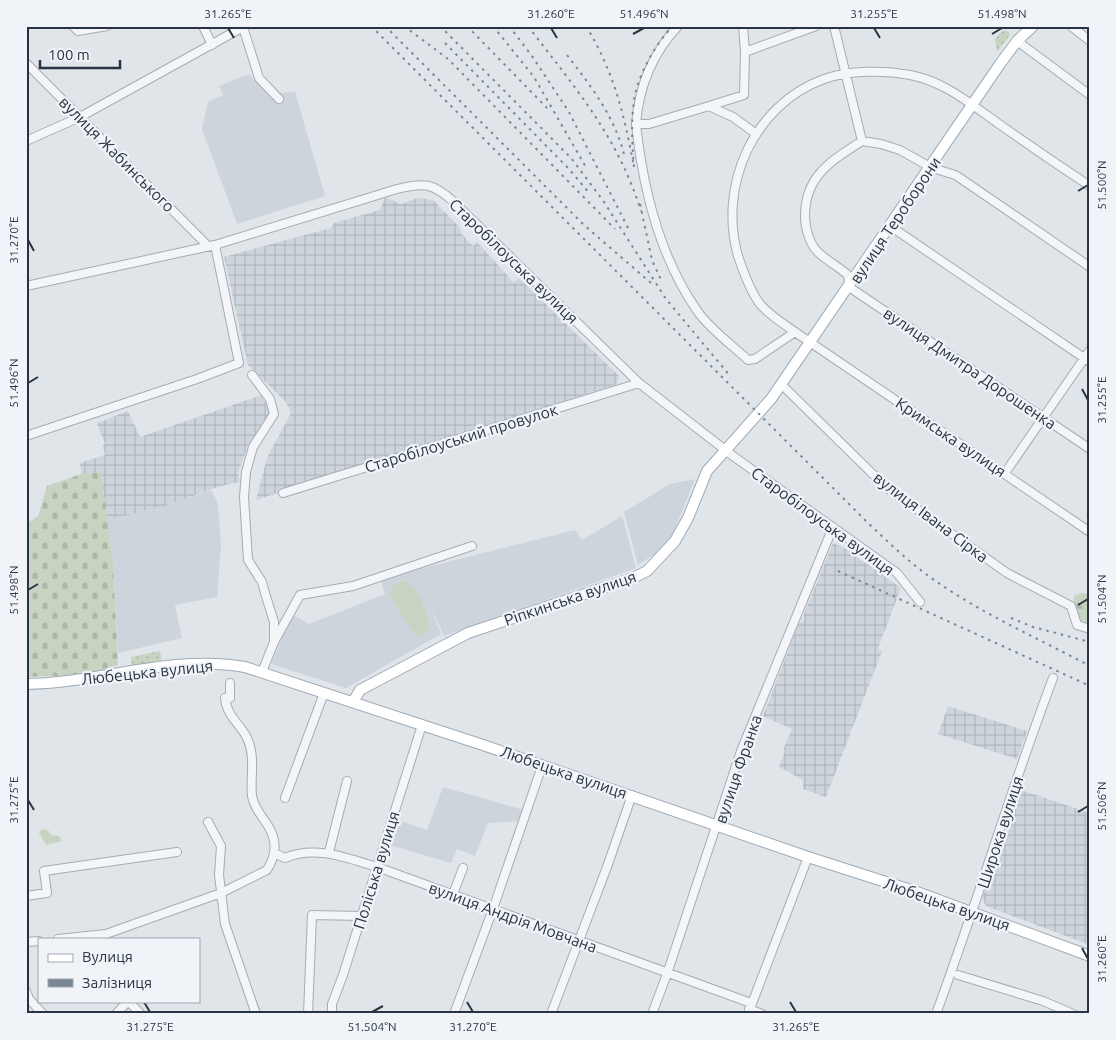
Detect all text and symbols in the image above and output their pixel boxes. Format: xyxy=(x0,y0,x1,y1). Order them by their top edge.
text: 31.265°E xyxy=(204,7,252,20)
text: 31.260°E xyxy=(527,7,575,20)
text: 51.496°N xyxy=(619,7,669,20)
text: 31.255°E xyxy=(850,7,898,20)
text: 51.498°N xyxy=(977,7,1027,20)
scale bar xyxy=(40,38,120,70)
text: 100 m xyxy=(48,46,90,63)
street label: вулиця Жабинського xyxy=(56,93,178,215)
street label: вулиця Тероборони xyxy=(846,153,944,287)
text: 51.500°N xyxy=(1095,160,1108,210)
street label: Старобілоуська вулиця xyxy=(446,195,582,327)
text: 31.270°E xyxy=(7,216,20,264)
street label: вулиця Дмитра Дорошенка xyxy=(880,303,1060,433)
text: 51.496°N xyxy=(7,358,20,408)
text: 31.255°E xyxy=(1095,376,1108,424)
street label: Кримська вулиця xyxy=(892,393,1010,481)
street label: Старобілоуський провулок xyxy=(362,400,560,476)
street label: Старобілоуська вулиця xyxy=(748,463,898,579)
street label: вулиця Івана Сірка xyxy=(870,468,992,566)
text: 51.498°N xyxy=(7,565,20,615)
street label: Ріпкинська вулиця xyxy=(502,567,638,629)
text: 51.504°N xyxy=(1095,574,1108,624)
street label: Любецька вулиця xyxy=(80,656,214,688)
street label: вулиця Франка xyxy=(711,712,765,826)
street label: Любецька вулиця xyxy=(498,742,630,802)
street label: Широка вулиця xyxy=(973,774,1027,890)
text: 31.275°E xyxy=(7,776,20,824)
text: 51.506°N xyxy=(1095,781,1108,831)
street label: Поліська вулиця xyxy=(349,809,403,931)
street label: Любецька вулиця xyxy=(881,874,1013,934)
street label: вулиця Андрія Мовчана xyxy=(426,878,600,956)
text: 31.260°E xyxy=(1095,935,1108,983)
legend xyxy=(38,938,200,1002)
text: Вулиця xyxy=(82,948,133,965)
text: Залізниця xyxy=(82,974,152,991)
text: 31.275°E xyxy=(126,1020,174,1033)
text: 51.504°N xyxy=(347,1020,397,1033)
text: 31.270°E xyxy=(449,1020,497,1033)
text: 31.265°E xyxy=(772,1020,820,1033)

